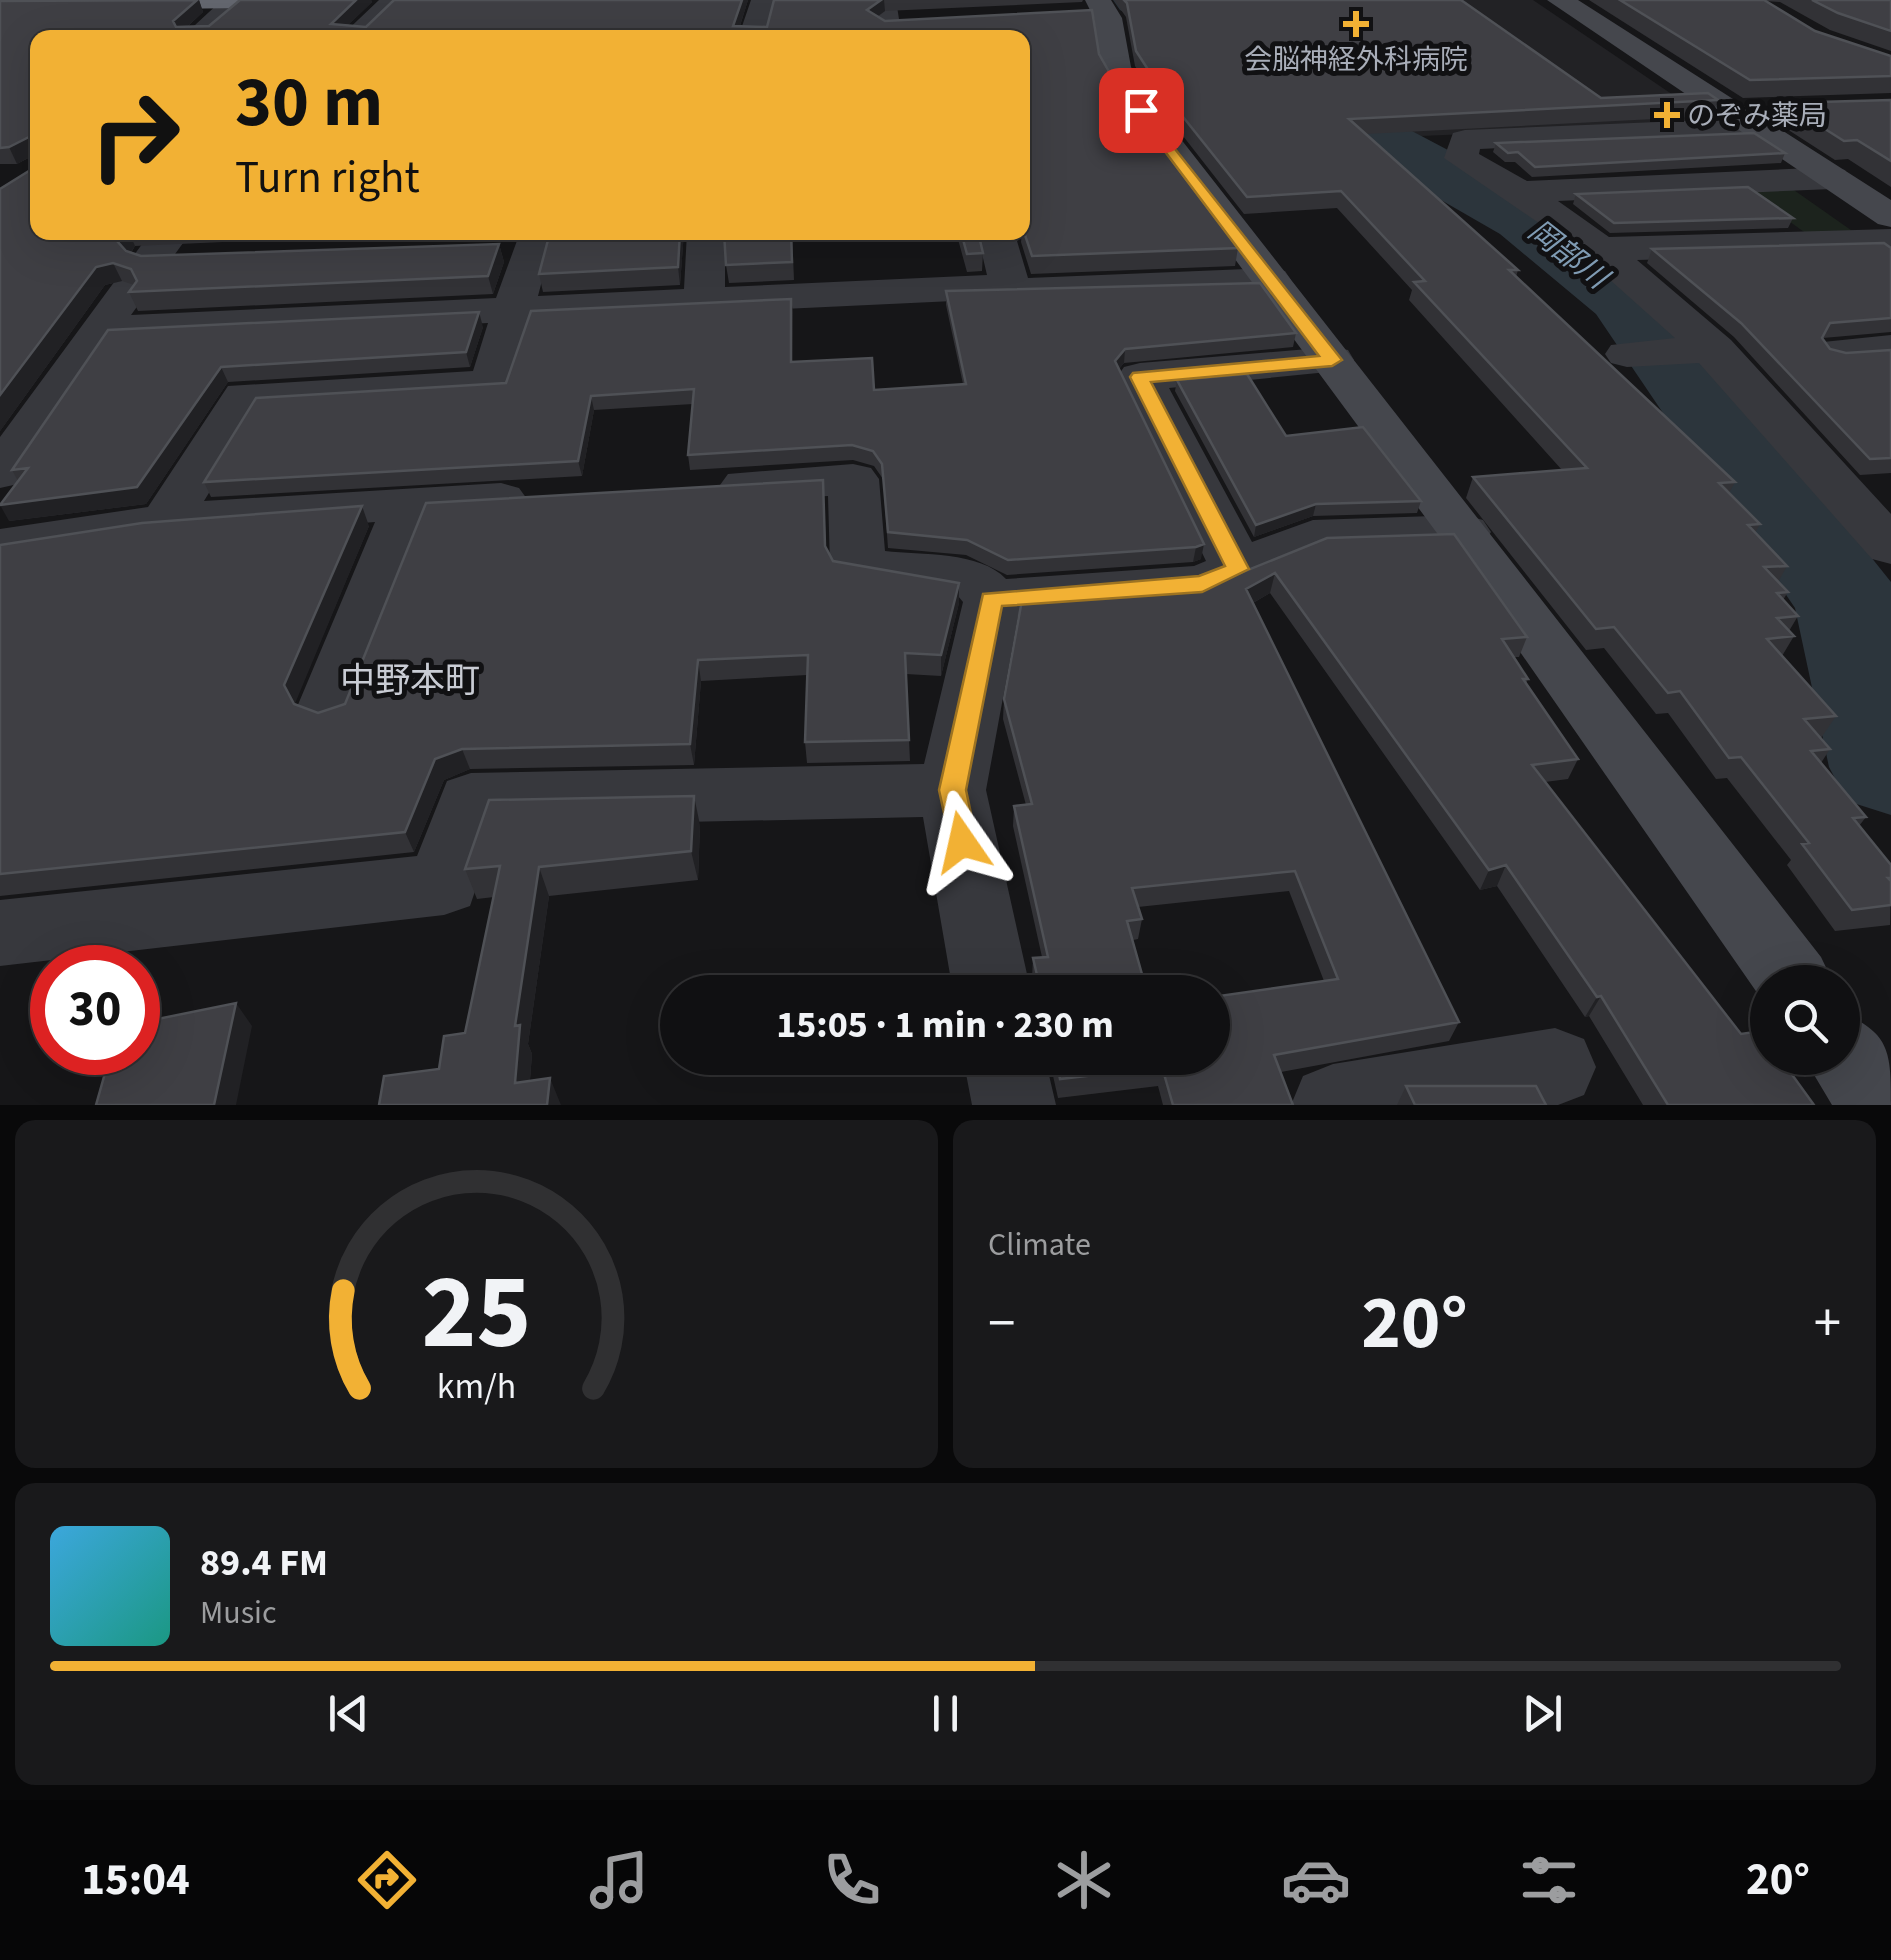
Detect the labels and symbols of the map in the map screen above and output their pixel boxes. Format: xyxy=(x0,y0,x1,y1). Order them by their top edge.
marker: 会脳神経外科病院 xyxy=(1343,11,1369,37)
place label: 会脳神経外科病院 xyxy=(1244,40,1468,80)
pin xyxy=(1099,68,1184,153)
place label: のぞみ薬局 xyxy=(1687,96,1827,136)
marker: のぞみ薬局 xyxy=(1656,104,1678,126)
water label: 岡部川 xyxy=(1519,210,1619,301)
district label: 中野本町 xyxy=(340,656,480,706)
position arrow xyxy=(910,790,1014,894)
speed limit sign: 30 xyxy=(30,945,160,1075)

